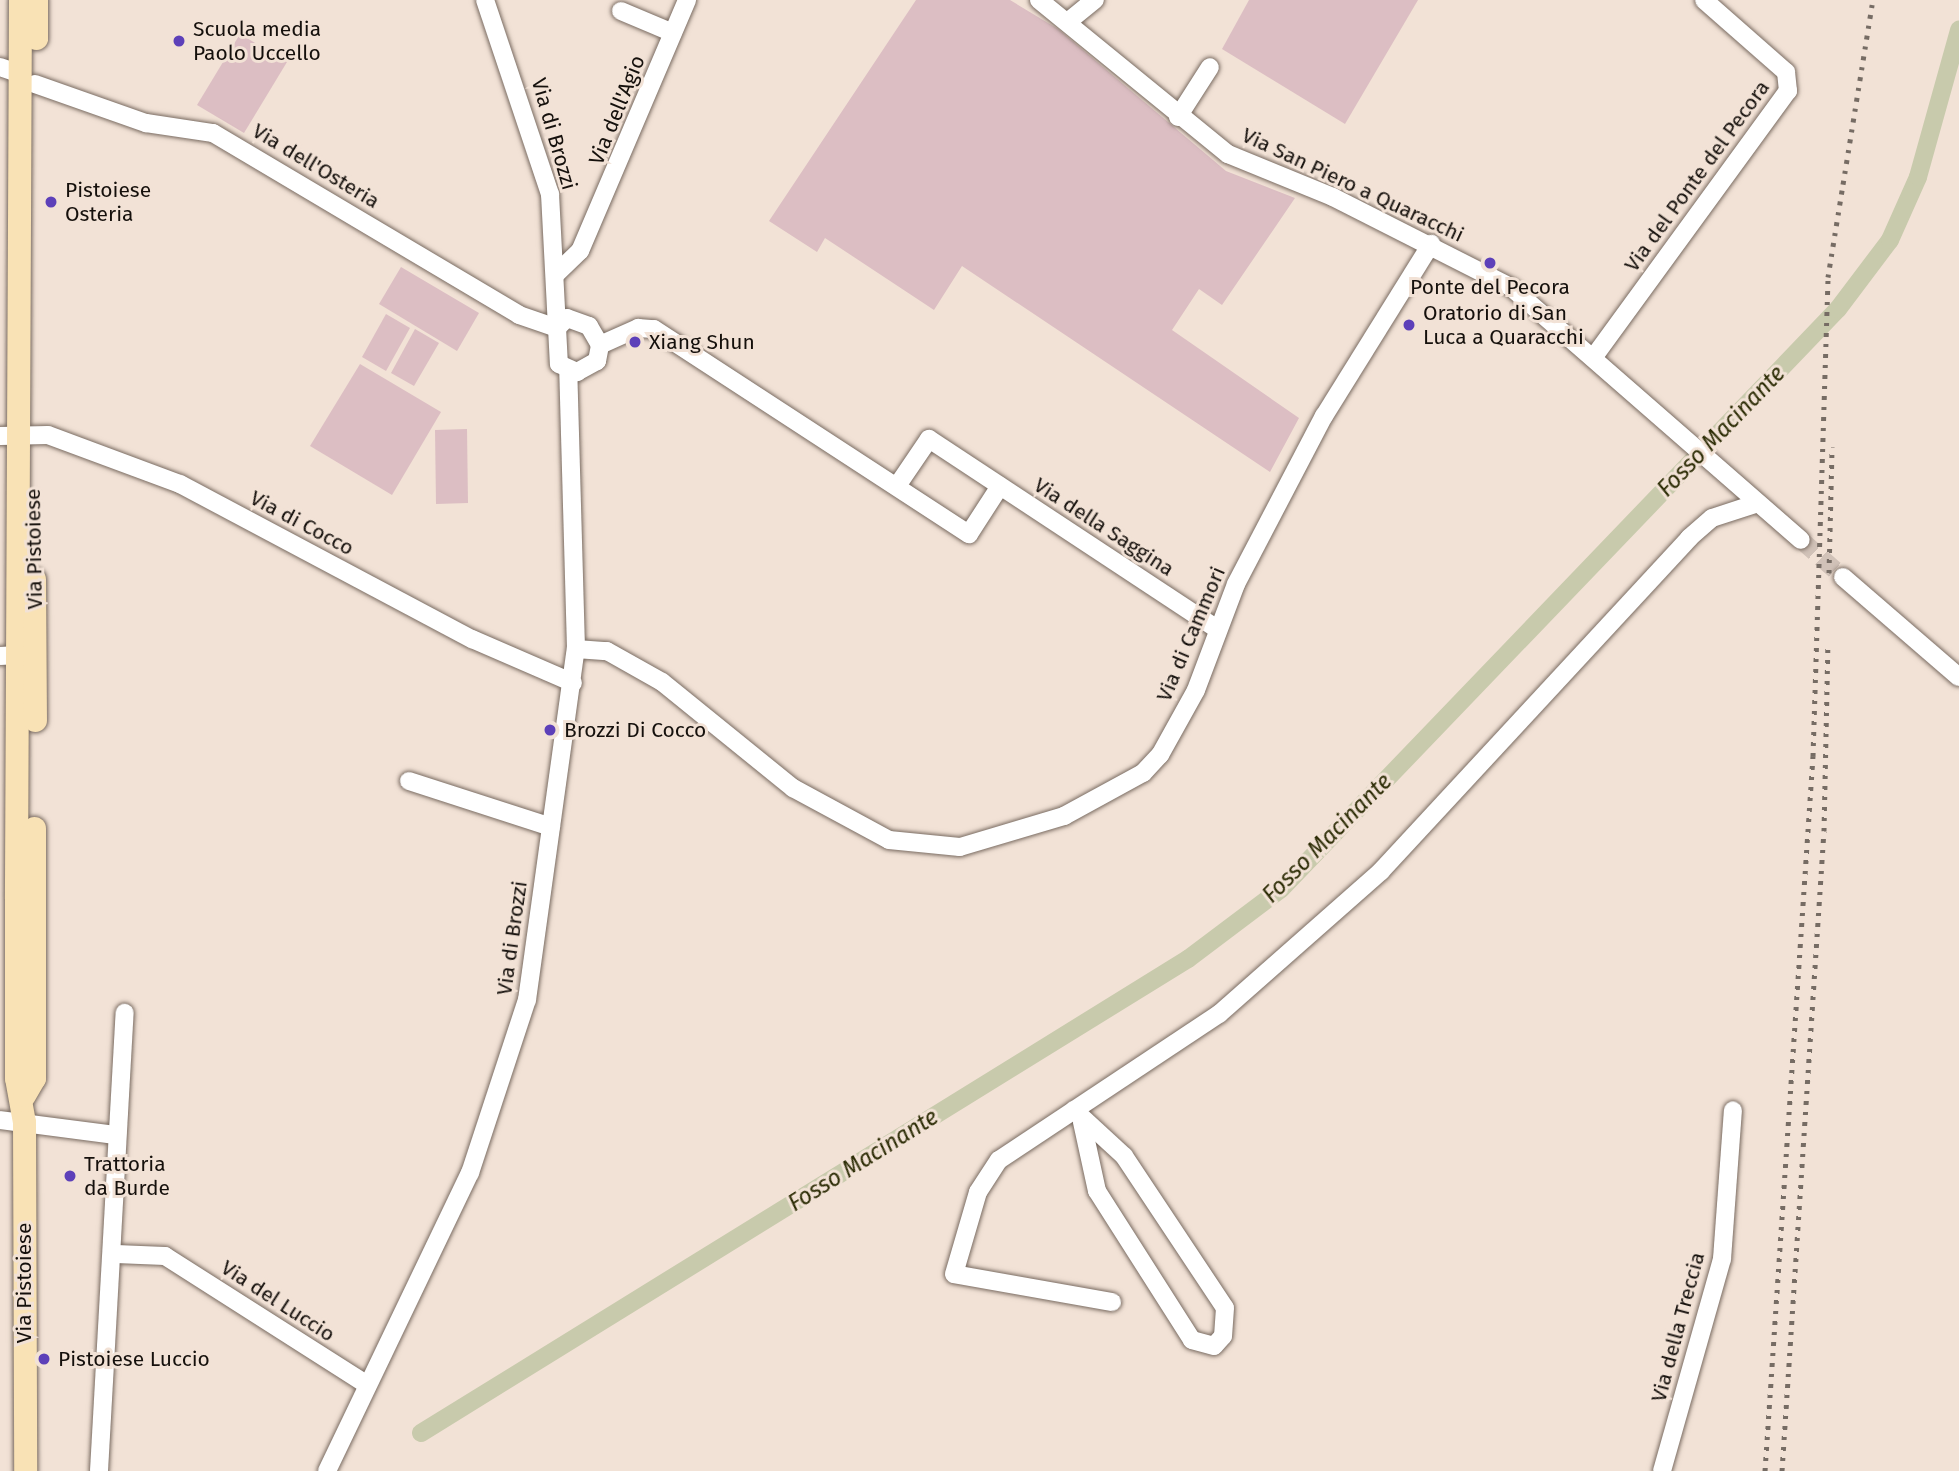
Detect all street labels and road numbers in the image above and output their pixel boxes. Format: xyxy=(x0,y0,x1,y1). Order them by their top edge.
street label: Via dell'Agio xyxy=(584,52,650,168)
street label: Via di Brozzi xyxy=(526,75,582,193)
street label: Via del Ponte del Pecora xyxy=(1619,76,1775,276)
street label: Via dell'Osteria xyxy=(248,118,384,214)
street label: Via San Piero a Quaracchi xyxy=(1238,122,1468,248)
street label: Via della Saggina xyxy=(1029,472,1179,582)
street label: Via di Cocco xyxy=(246,485,358,561)
street label: Via Pistoiese xyxy=(20,488,48,610)
street label: Via di Cammori xyxy=(1151,563,1231,705)
street label: Via di Brozzi xyxy=(492,879,532,997)
street label: Via Pistoiese xyxy=(11,1223,37,1343)
street label: Via della Treccia xyxy=(1646,1249,1710,1405)
street label: Via del Luccio xyxy=(216,1255,340,1347)

